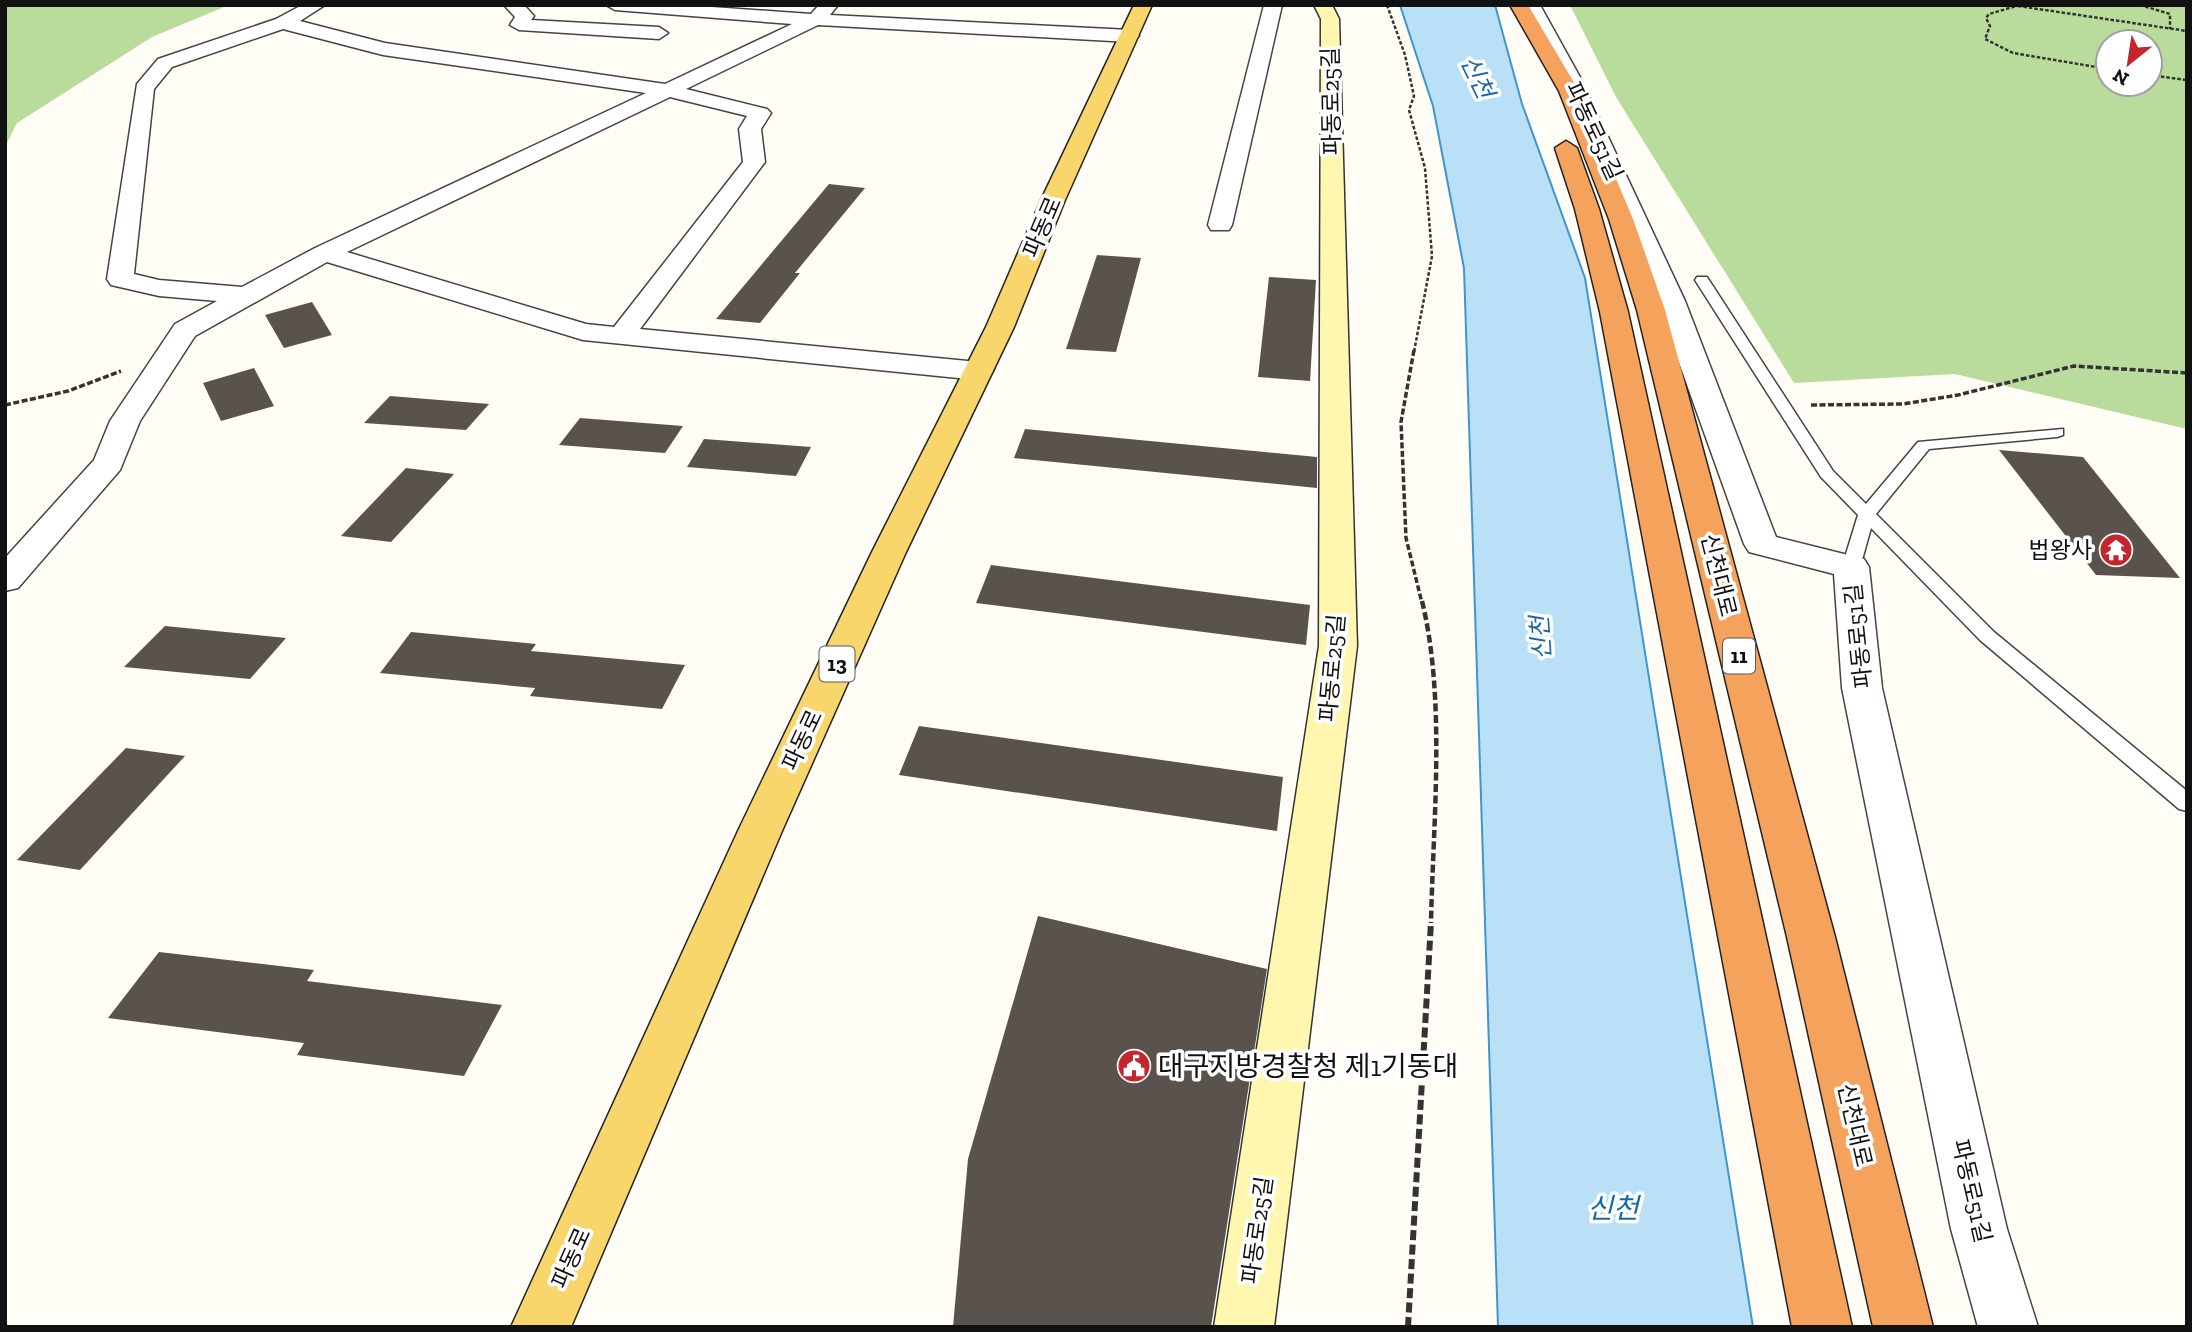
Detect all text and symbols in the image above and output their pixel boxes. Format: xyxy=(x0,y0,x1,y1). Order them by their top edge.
north arrow xyxy=(2094,28,2164,98)
street label: 파동로25길 xyxy=(1316,47,1346,155)
water label: 신천 xyxy=(1455,51,1501,106)
text: N xyxy=(2109,64,2133,91)
street label: 파동로51길 xyxy=(1559,77,1629,185)
street label: 파동로 xyxy=(1017,192,1067,262)
street label: 신천대로 xyxy=(1695,531,1743,619)
temple icon: 법왕사 xyxy=(2097,531,2135,569)
place label: 법왕사 xyxy=(2029,536,2092,564)
street label: 파동로51길 xyxy=(1839,582,1877,690)
water label: 신천 xyxy=(1524,612,1557,661)
street label: 파동로25길 xyxy=(1313,613,1351,723)
road number: 11 xyxy=(1723,638,1755,674)
road number: 13 xyxy=(820,646,854,682)
street label: 파동로 xyxy=(776,705,828,775)
public building icon: 대구지방경찰청 제1기동대 xyxy=(1115,1047,1153,1085)
place label: 대구지방경찰청 제1기동대 xyxy=(1158,1050,1459,1083)
street label: 신천대로 xyxy=(1832,1081,1878,1169)
street label: 파동로51길 xyxy=(1947,1137,1997,1245)
street label: 파동로25길 xyxy=(1236,1174,1278,1286)
water label: 신천 xyxy=(1587,1192,1642,1225)
street label: 파동로 xyxy=(545,1223,597,1293)

